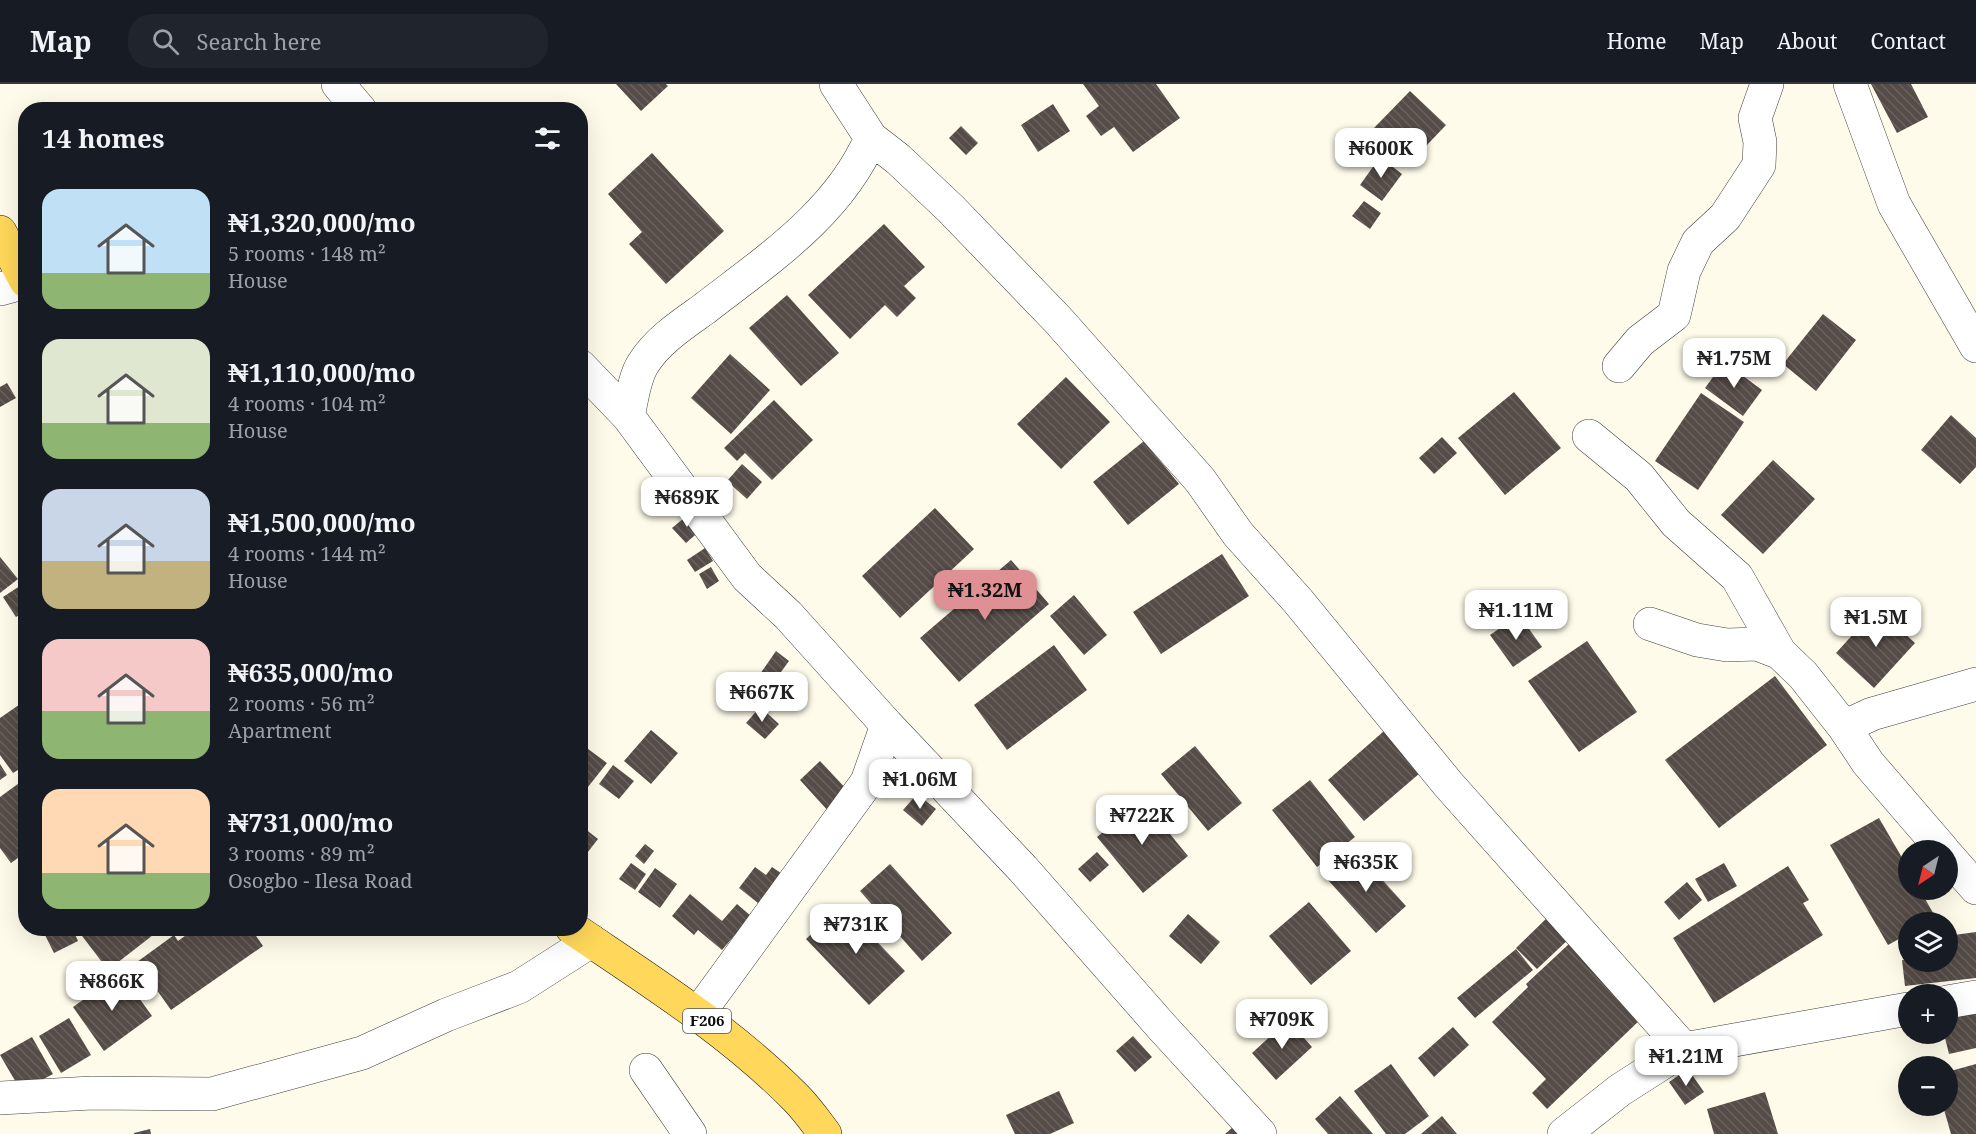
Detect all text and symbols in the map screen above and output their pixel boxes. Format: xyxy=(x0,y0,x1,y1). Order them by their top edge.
search box xyxy=(128,14,548,68)
text: Map xyxy=(30,22,92,60)
icon: search xyxy=(149,25,182,58)
text: Search here xyxy=(197,26,321,56)
text: Home xyxy=(1607,27,1667,55)
text: Map xyxy=(1700,27,1744,55)
text: About xyxy=(1777,27,1838,55)
text: Contact xyxy=(1871,27,1946,55)
text: 14 homes xyxy=(42,120,164,156)
icon: filters xyxy=(531,122,564,155)
pin: ₦600K xyxy=(1339,128,1423,179)
text: ₦600K xyxy=(1349,134,1413,161)
text: ₦1,320,000/mo xyxy=(228,204,416,240)
icon: home xyxy=(90,213,162,285)
text: 5 rooms · 148 m² xyxy=(228,240,386,267)
text: House xyxy=(228,267,288,294)
pin: ₦1.75M xyxy=(1685,338,1783,389)
text: ₦1.75M xyxy=(1697,344,1771,371)
text: ₦1,110,000/mo xyxy=(228,354,416,390)
icon: home xyxy=(90,363,162,435)
text: 4 rooms · 104 m² xyxy=(228,390,386,417)
text: House xyxy=(228,417,288,444)
pin: ₦689K xyxy=(645,477,729,528)
text: ₦689K xyxy=(655,483,719,510)
text: ₦1,500,000/mo xyxy=(228,504,416,540)
icon: home xyxy=(90,513,162,585)
text: 4 rooms · 144 m² xyxy=(228,540,386,567)
text: House xyxy=(228,567,288,594)
pin: ₦1.32M xyxy=(936,570,1034,621)
text: ₦1.32M xyxy=(948,576,1022,603)
pin: ₦1.11M xyxy=(1467,590,1565,641)
text: ₦1.11M xyxy=(1479,596,1553,623)
pin: ₦1.5M xyxy=(1834,597,1918,648)
text: ₦1.5M xyxy=(1844,603,1908,630)
text: ₦635,000/mo xyxy=(228,654,393,690)
icon: home xyxy=(90,663,162,735)
pin: ₦667K xyxy=(720,672,804,723)
text: ₦667K xyxy=(730,678,794,705)
text: 2 rooms · 56 m² xyxy=(228,690,375,717)
text: Apartment xyxy=(228,717,332,744)
pin: ₦1.06M xyxy=(871,759,969,810)
text: ₦1.06M xyxy=(883,765,957,792)
pin: ₦722K xyxy=(1100,795,1184,846)
text: ₦722K xyxy=(1110,801,1174,828)
text: ₦731,000/mo xyxy=(228,804,393,840)
icon: home xyxy=(90,813,162,885)
text: 3 rooms · 89 m² xyxy=(228,840,375,867)
north arrow xyxy=(1898,840,1958,900)
map controls xyxy=(1898,840,1958,1116)
pin: ₦635K xyxy=(1324,842,1408,893)
text: ₦635K xyxy=(1334,848,1398,875)
text: Osogbo - Ilesa Road xyxy=(228,867,413,894)
pin: ₦731K xyxy=(814,904,898,955)
text: ₦731K xyxy=(824,910,888,937)
button: layers xyxy=(1898,912,1958,972)
pin: ₦866K xyxy=(70,961,154,1012)
text: ₦866K xyxy=(80,967,144,994)
button: + xyxy=(1898,984,1958,1044)
pin: ₦709K xyxy=(1240,999,1324,1050)
text: ₦709K xyxy=(1250,1005,1314,1032)
road number: F206 xyxy=(683,1009,731,1033)
pin: ₦1.21M xyxy=(1637,1036,1735,1087)
text: ₦1.21M xyxy=(1649,1042,1723,1069)
button: − xyxy=(1898,1056,1958,1116)

